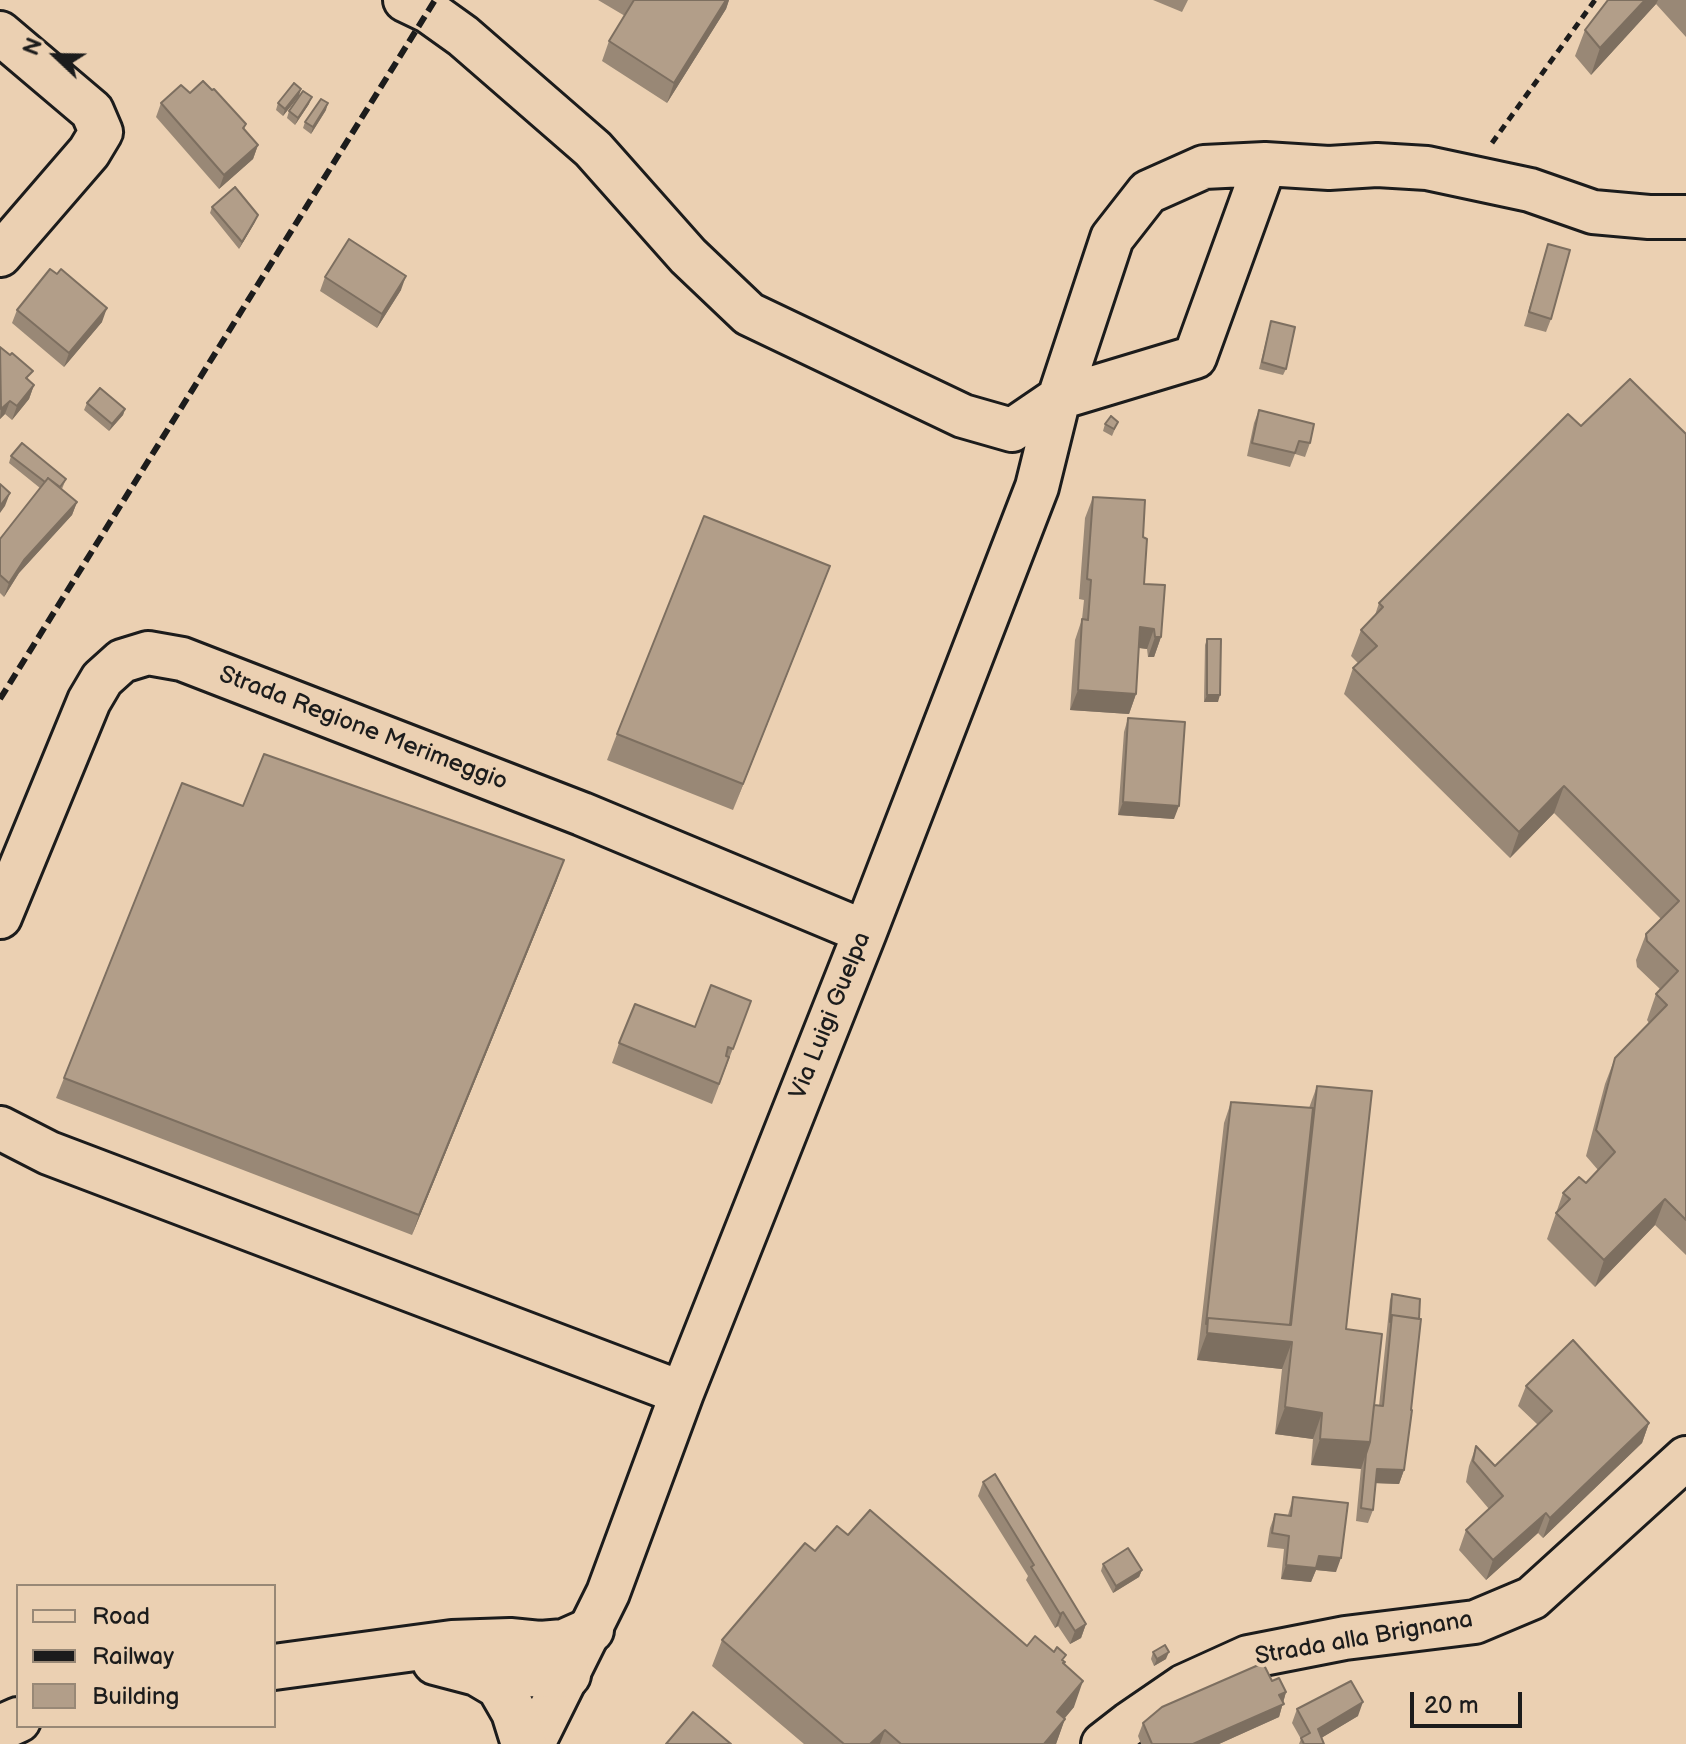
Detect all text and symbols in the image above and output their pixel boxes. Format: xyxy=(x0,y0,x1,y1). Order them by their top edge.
north arrow xyxy=(16,16,96,96)
text: N xyxy=(18,34,49,60)
street label: Strada Regione Merimeggio xyxy=(215,661,511,797)
street label: Via Luigi Guelpa xyxy=(784,928,878,1104)
legend xyxy=(16,1584,276,1728)
text: Road xyxy=(92,1602,150,1631)
street label: Strada alla Brignana xyxy=(1253,1606,1475,1672)
text: Railway xyxy=(92,1642,174,1671)
scale bar xyxy=(1414,1676,1526,1726)
text: Building xyxy=(92,1682,179,1711)
text: 20 m xyxy=(1424,1691,1479,1720)

